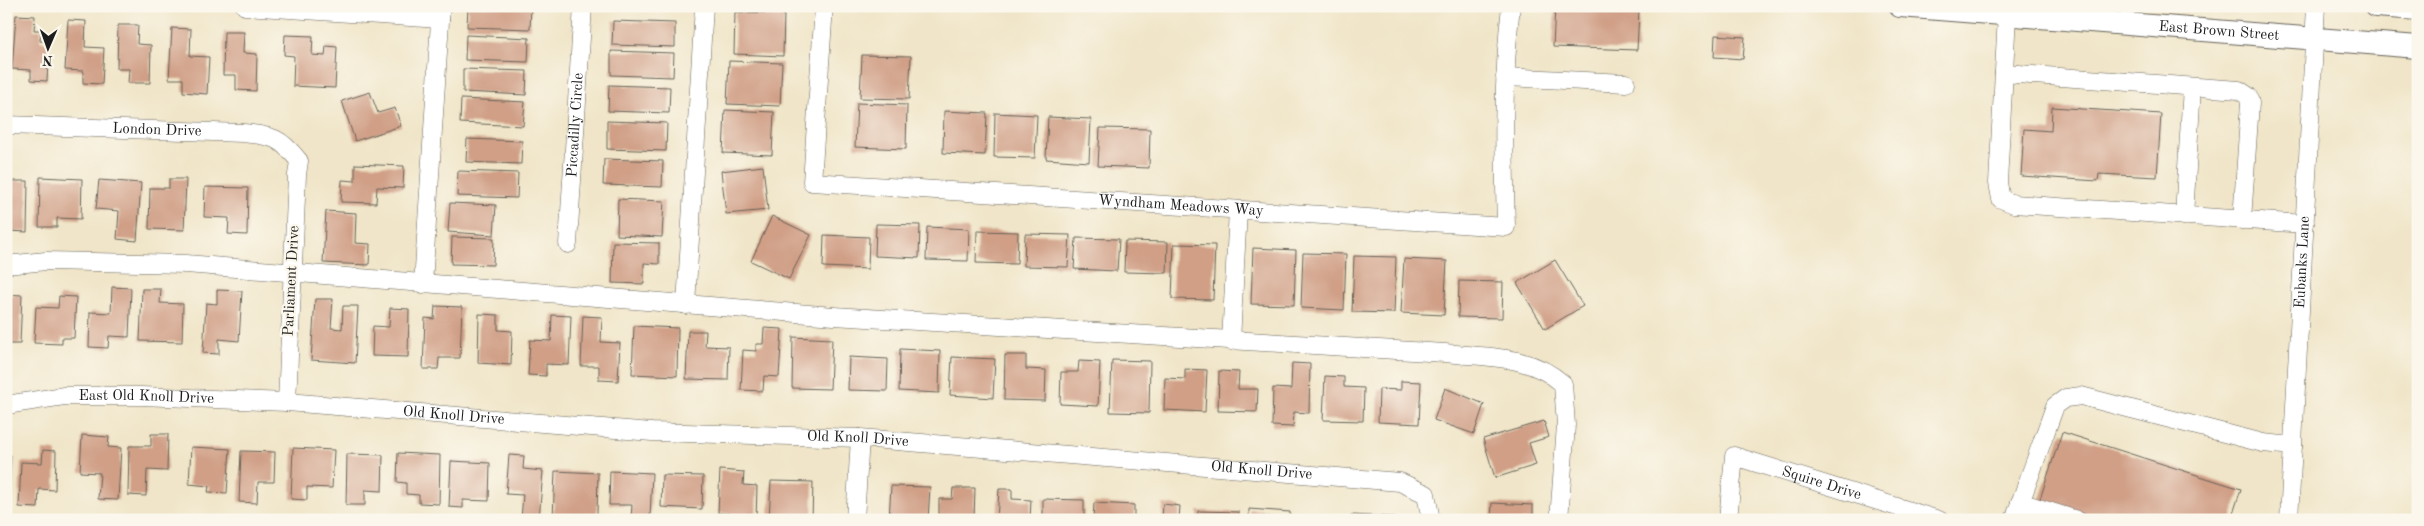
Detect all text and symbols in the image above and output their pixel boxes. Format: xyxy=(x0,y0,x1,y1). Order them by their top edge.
street label: East Brown Street xyxy=(2158,19,2280,44)
north arrow xyxy=(22,22,72,72)
text: N xyxy=(42,53,53,67)
street label: Piccadilly Circle xyxy=(565,72,586,178)
street label: London Drive xyxy=(112,121,202,139)
street label: Wyndham Meadows Way xyxy=(1098,193,1264,219)
street label: Eubanks Lane xyxy=(2293,216,2312,309)
street label: Parliament Drive xyxy=(282,225,302,337)
street label: East Old Knoll Drive xyxy=(78,388,214,407)
street label: Old Knoll Drive xyxy=(402,404,505,427)
street label: Old Knoll Drive xyxy=(807,429,909,449)
street label: Old Knoll Drive xyxy=(1210,459,1313,482)
street label: Squire Drive xyxy=(1780,464,1863,503)

